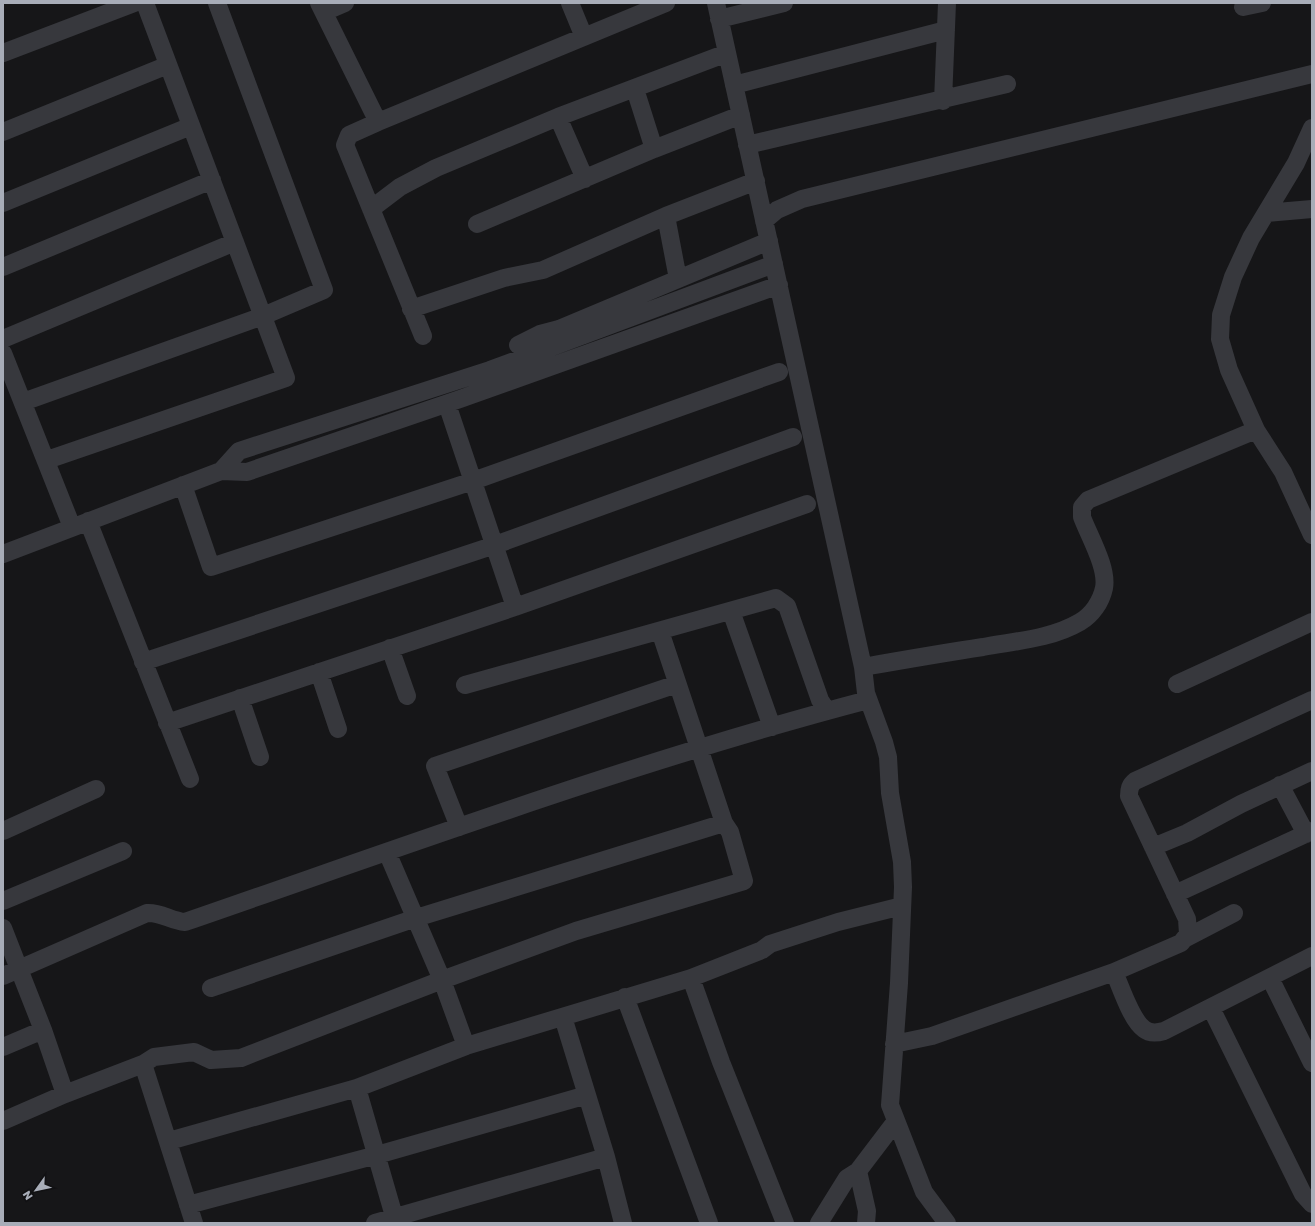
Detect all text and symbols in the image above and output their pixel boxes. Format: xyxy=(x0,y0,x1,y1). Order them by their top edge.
north arrow xyxy=(16,1170,56,1210)
text: N xyxy=(19,1189,35,1203)

